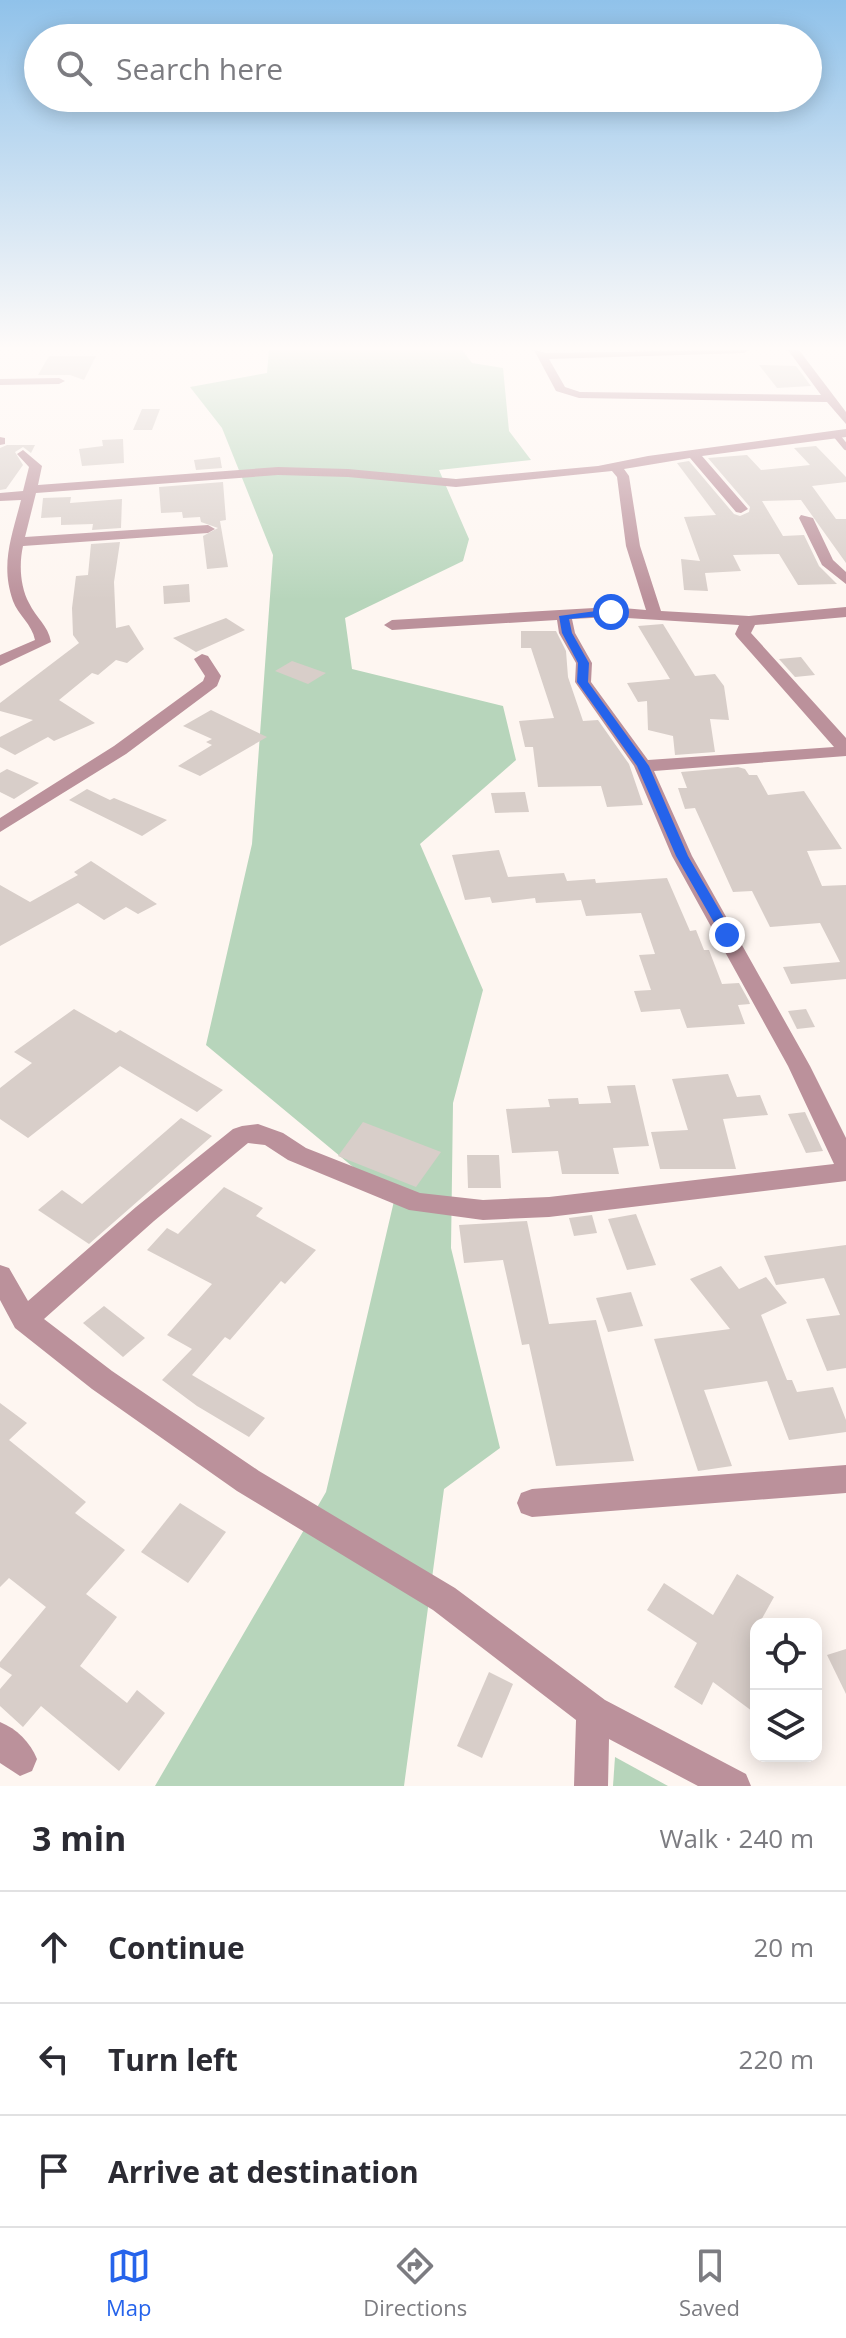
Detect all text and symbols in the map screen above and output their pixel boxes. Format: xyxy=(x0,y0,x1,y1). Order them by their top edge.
search box xyxy=(24,24,822,112)
icon: search xyxy=(52,46,96,90)
text: Search here xyxy=(116,48,283,89)
route start xyxy=(593,594,629,630)
route end xyxy=(709,917,745,953)
map controls xyxy=(750,1618,822,1762)
button: locate xyxy=(750,1618,822,1690)
button: layers xyxy=(750,1690,822,1762)
text: 3 min xyxy=(32,1815,126,1861)
text: Walk · 240 m xyxy=(660,1820,814,1856)
icon: ahead xyxy=(32,1925,76,1969)
text: Continue xyxy=(108,1927,245,1968)
text: 20 m xyxy=(753,1929,814,1965)
icon: left xyxy=(32,2037,76,2081)
text: Turn left xyxy=(108,2039,238,2080)
text: 220 m xyxy=(739,2041,814,2077)
icon: arrive xyxy=(32,2149,76,2193)
text: Arrive at destination xyxy=(108,2151,419,2192)
tab: Map xyxy=(106,2244,151,2322)
tab: Directions xyxy=(363,2244,467,2322)
tab: Saved xyxy=(679,2244,740,2322)

